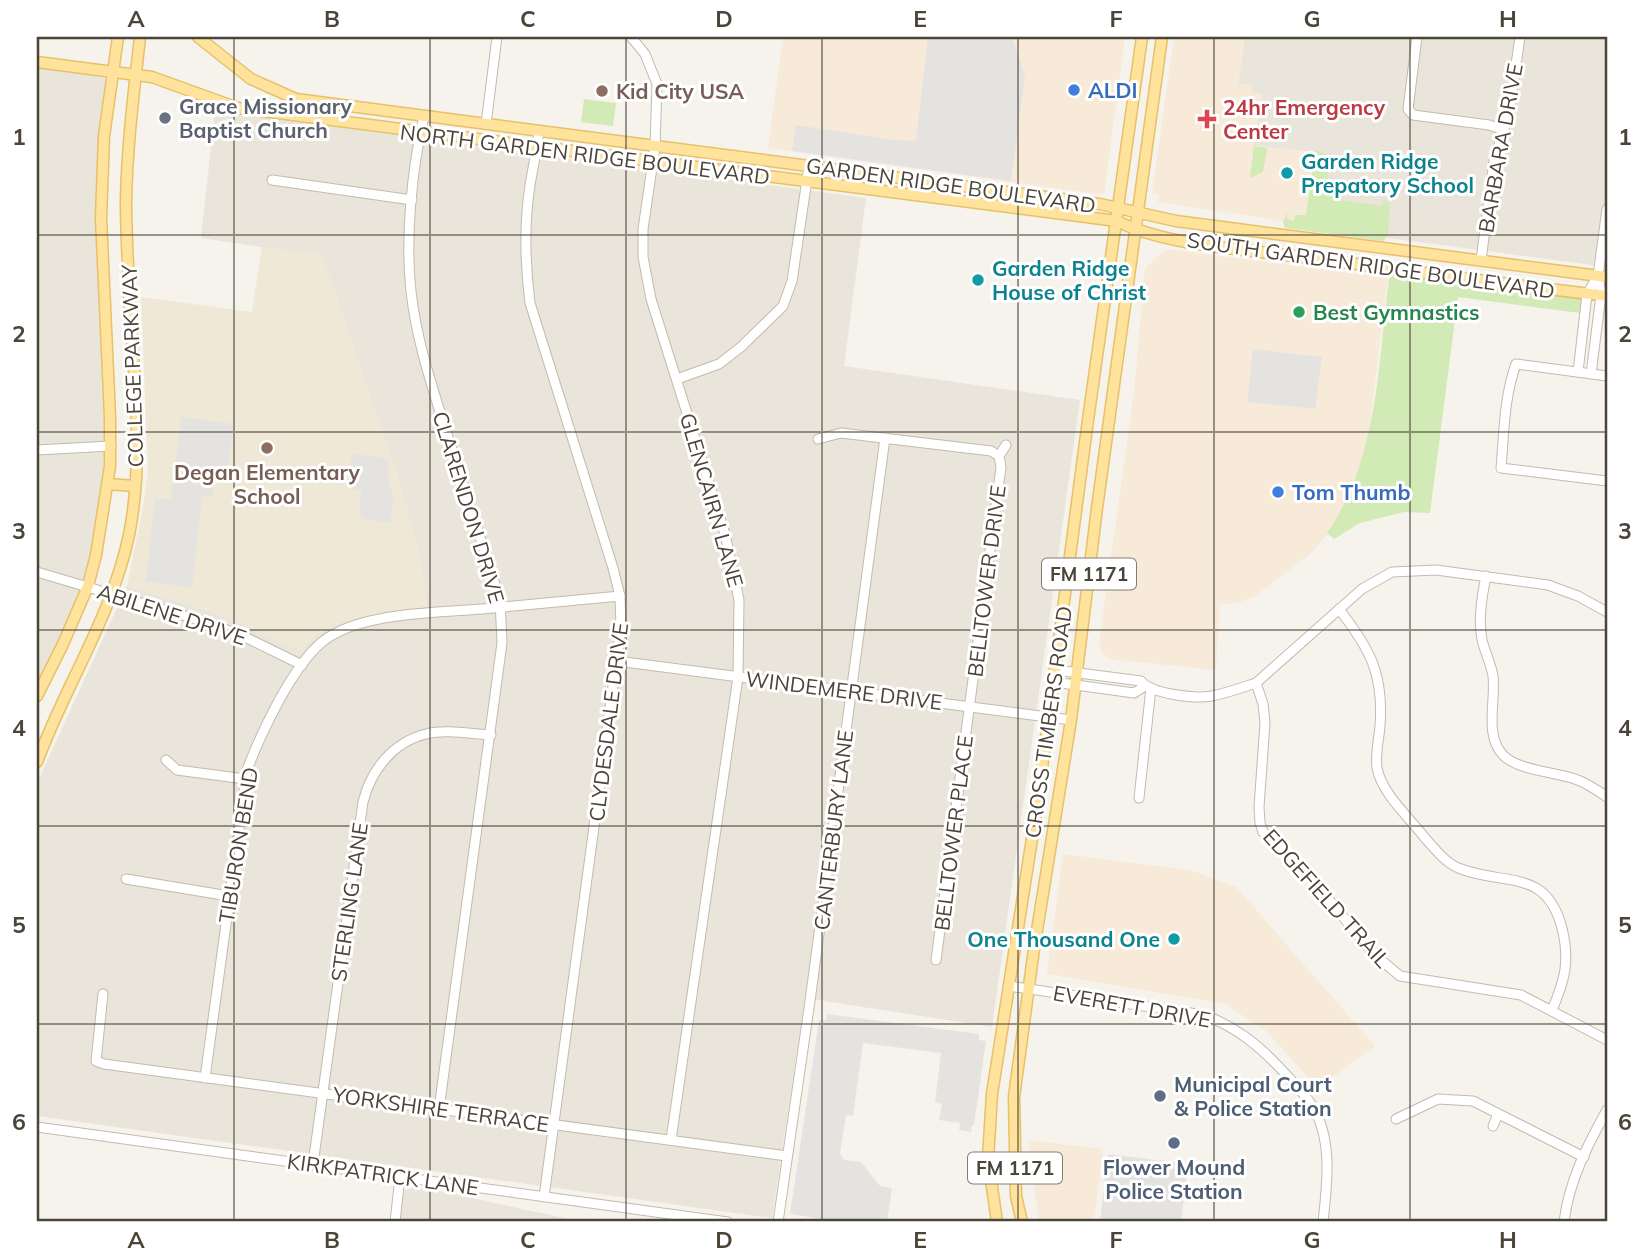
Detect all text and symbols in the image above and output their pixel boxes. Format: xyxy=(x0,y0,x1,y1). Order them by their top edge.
text: A xyxy=(127,4,145,33)
text: B xyxy=(324,4,340,33)
text: C xyxy=(520,4,536,33)
text: D xyxy=(715,4,733,33)
text: E xyxy=(913,4,927,33)
text: F xyxy=(1109,4,1123,33)
text: G xyxy=(1303,4,1321,33)
text: H xyxy=(1499,4,1517,33)
street label: BARBARA DRIVE xyxy=(1472,61,1528,235)
place label: ALDI xyxy=(1088,77,1137,103)
place label: Kid City USA xyxy=(616,78,744,104)
marker: ALDI xyxy=(1066,82,1082,98)
marker: Kid City USA xyxy=(594,83,610,99)
place label: Grace Missionary Baptist Church xyxy=(179,93,353,143)
place label: 24hr Emergency Center xyxy=(1223,94,1386,144)
marker: 24hr Emergency Center xyxy=(1197,109,1217,129)
marker: Grace Missionary Baptist Church xyxy=(157,110,173,126)
street label: NORTH GARDEN RIDGE BOULEVARD xyxy=(399,118,771,190)
text: 1 xyxy=(12,122,26,151)
text: 1 xyxy=(1618,122,1632,151)
place label: Garden Ridge Prepatory School xyxy=(1301,148,1474,198)
street label: GARDEN RIDGE BOULEVARD xyxy=(805,152,1097,218)
marker: Garden Ridge Prepatory School xyxy=(1279,165,1295,181)
street label: SOUTH GARDEN RIDGE BOULEVARD xyxy=(1186,226,1556,304)
place label: Garden Ridge House of Christ xyxy=(992,255,1146,305)
street label: COLLEGE PARKWAY xyxy=(115,264,149,468)
marker: Garden Ridge House of Christ xyxy=(970,272,986,288)
place label: Best Gymnastics xyxy=(1313,299,1480,325)
marker: Best Gymnastics xyxy=(1291,304,1307,320)
text: 2 xyxy=(12,319,26,348)
text: 2 xyxy=(1618,319,1632,348)
street label: CLARENDON DRIVE xyxy=(427,408,511,606)
street label: GLENCAIRN LANE xyxy=(675,410,749,590)
marker: Degan Elementary School xyxy=(259,440,275,456)
place label: Degan Elementary School xyxy=(174,459,360,509)
place label: Tom Thumb xyxy=(1292,479,1411,505)
street label: BELLTOWER DRIVE xyxy=(961,484,1011,678)
marker: Tom Thumb xyxy=(1270,484,1286,500)
text: 3 xyxy=(12,516,26,545)
text: 3 xyxy=(1618,516,1632,545)
road number: FM 1171 xyxy=(1042,558,1136,590)
street label: ABILENE DRIVE xyxy=(94,578,250,650)
street label: CROSS TIMBERS ROAD xyxy=(1019,604,1077,840)
street label: CLYDESDALE DRIVE xyxy=(583,621,633,823)
street label: WINDEMERE DRIVE xyxy=(744,665,944,715)
text: 4 xyxy=(12,713,26,742)
text: 4 xyxy=(1618,713,1632,742)
street label: CANTERBURY LANE xyxy=(808,728,858,932)
street label: BELLTOWER PLACE xyxy=(928,734,978,932)
street label: TIBURON BEND xyxy=(213,765,263,925)
street label: STERLING LANE xyxy=(325,821,373,983)
street label: EDGEFIELD TRAIL xyxy=(1258,823,1396,973)
text: 5 xyxy=(12,910,26,939)
text: 5 xyxy=(1618,910,1632,939)
place label: One Thousand One xyxy=(967,926,1160,952)
marker: One Thousand One xyxy=(1166,931,1182,947)
street label: EVERETT DRIVE xyxy=(1051,979,1213,1033)
place label: Municipal Court & Police Station xyxy=(1174,1071,1332,1121)
street label: YORKSHIRE TERRACE xyxy=(330,1081,551,1137)
marker: Municipal Court & Police Station xyxy=(1152,1088,1168,1104)
text: 6 xyxy=(12,1107,26,1136)
text: 6 xyxy=(1618,1107,1632,1136)
marker: Flower Mound Police Station xyxy=(1166,1135,1182,1151)
street label: KIRKPATRICK LANE xyxy=(286,1148,480,1200)
road number: FM 1171 xyxy=(968,1152,1062,1184)
place label: Flower Mound Police Station xyxy=(1103,1154,1245,1204)
text: A xyxy=(127,1225,145,1254)
text: B xyxy=(324,1225,340,1254)
text: C xyxy=(520,1225,536,1254)
text: D xyxy=(715,1225,733,1254)
text: E xyxy=(913,1225,927,1254)
text: F xyxy=(1109,1225,1123,1254)
text: G xyxy=(1303,1225,1321,1254)
text: H xyxy=(1499,1225,1517,1254)

